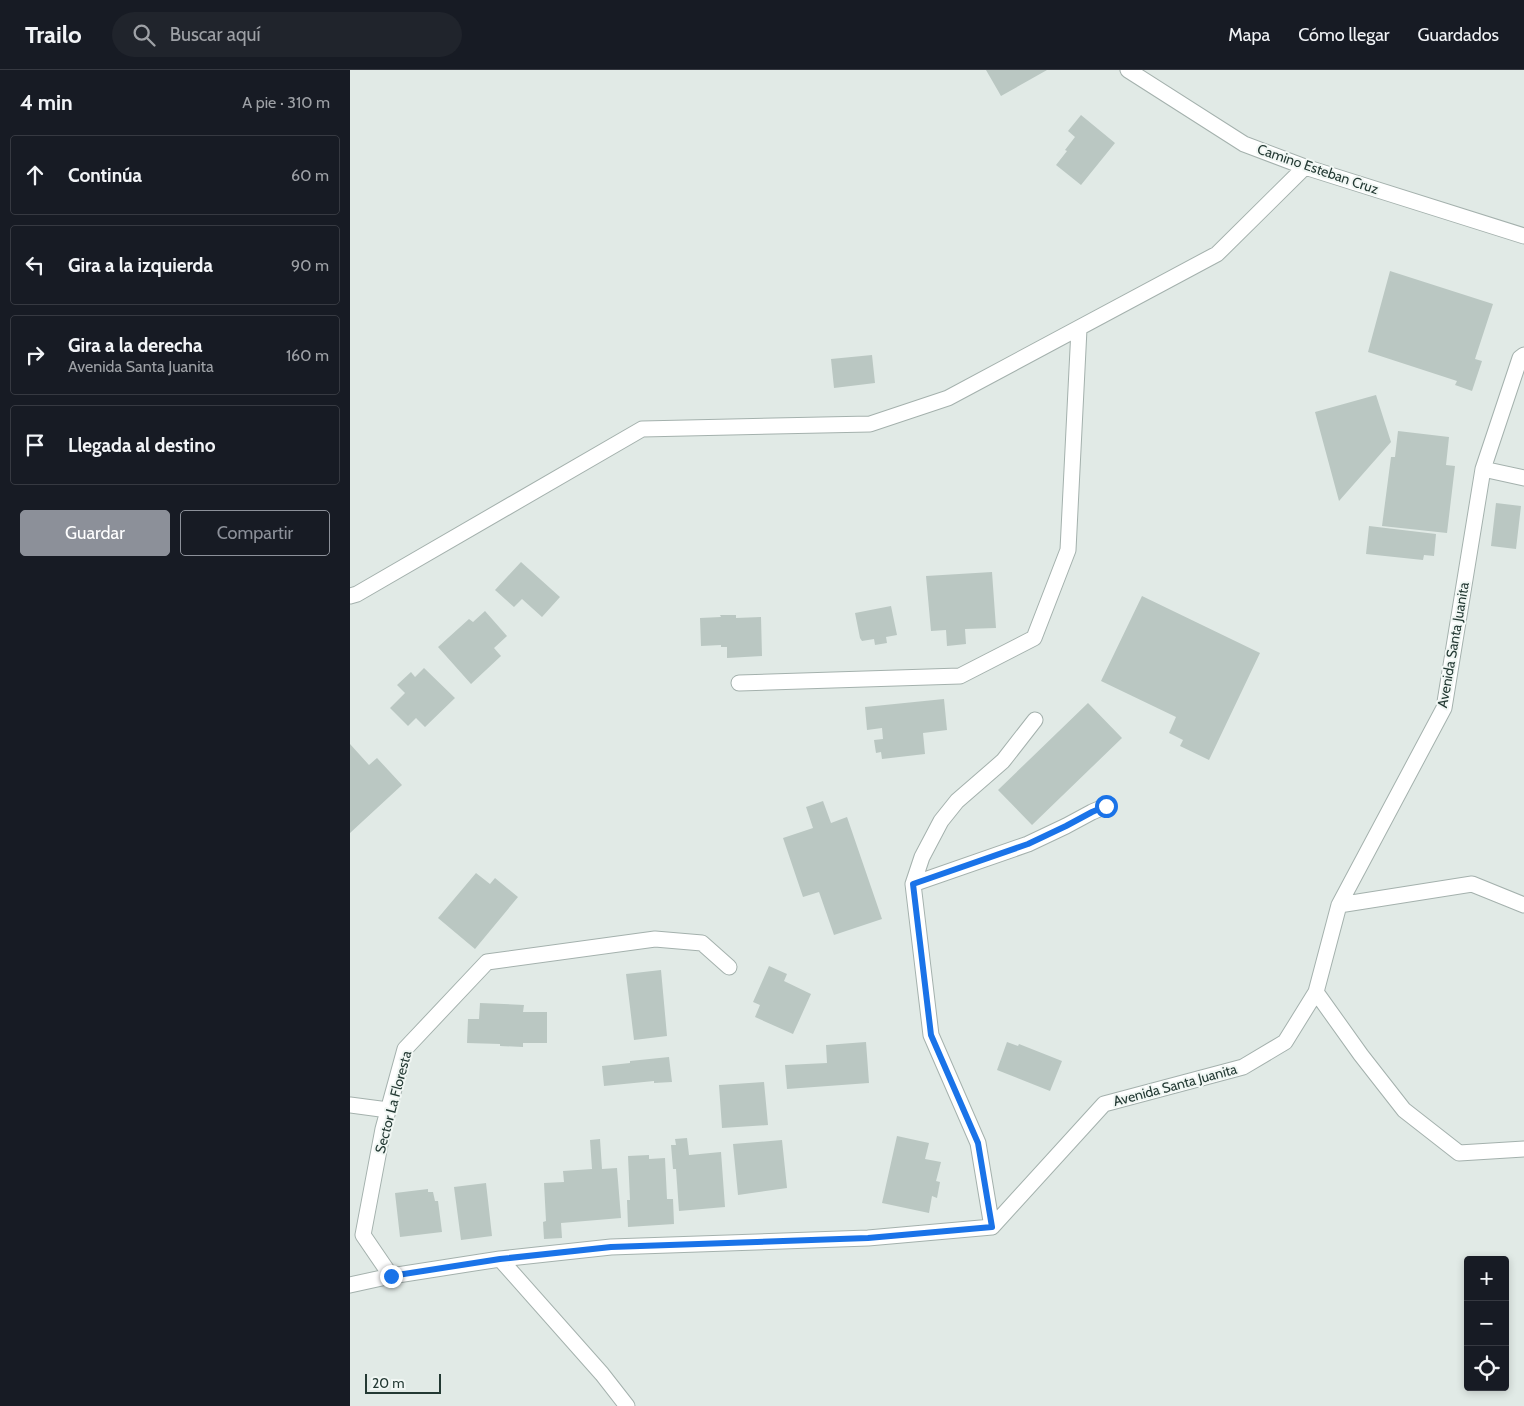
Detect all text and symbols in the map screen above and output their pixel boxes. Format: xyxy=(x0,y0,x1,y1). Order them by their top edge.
search box xyxy=(112,12,462,57)
text: Trailo xyxy=(25,20,82,49)
icon: search xyxy=(130,21,158,49)
text: Buscar aquí xyxy=(170,23,260,46)
text: Mapa xyxy=(1228,24,1270,46)
text: Cómo llegar xyxy=(1298,24,1390,46)
text: Guardados xyxy=(1418,24,1499,46)
text: 4 min xyxy=(20,90,73,115)
text: A pie · 310 m xyxy=(242,93,330,112)
street label: Camino Esteban Cruz xyxy=(1255,140,1381,198)
icon: ahead xyxy=(21,161,49,189)
text: Continúa xyxy=(68,164,142,187)
text: 60 m xyxy=(291,166,329,185)
icon: left xyxy=(21,251,49,279)
text: Gira a la izquierda xyxy=(68,254,213,277)
text: 90 m xyxy=(291,256,329,275)
text: Gira a la derecha xyxy=(68,334,203,357)
icon: right xyxy=(21,341,49,369)
text: 160 m xyxy=(286,346,329,365)
text: Avenida Santa Juanita xyxy=(68,357,214,376)
icon: arrive xyxy=(21,431,49,459)
text: Llegada al destino xyxy=(68,434,215,457)
button: Guardar xyxy=(20,510,170,556)
button: Compartir xyxy=(180,510,330,556)
street label: Avenida Santa Juanita xyxy=(1433,580,1473,709)
route start xyxy=(1095,795,1118,818)
street label: Sector La Floresta xyxy=(371,1048,415,1155)
street label: Avenida Santa Juanita xyxy=(1111,1060,1239,1110)
map controls xyxy=(1464,1256,1509,1391)
button: + xyxy=(1464,1256,1509,1301)
route end xyxy=(380,1265,403,1288)
button: − xyxy=(1464,1301,1509,1346)
button: locate xyxy=(1464,1346,1509,1391)
scale bar xyxy=(365,1371,441,1394)
text: 20 m xyxy=(372,1374,405,1392)

